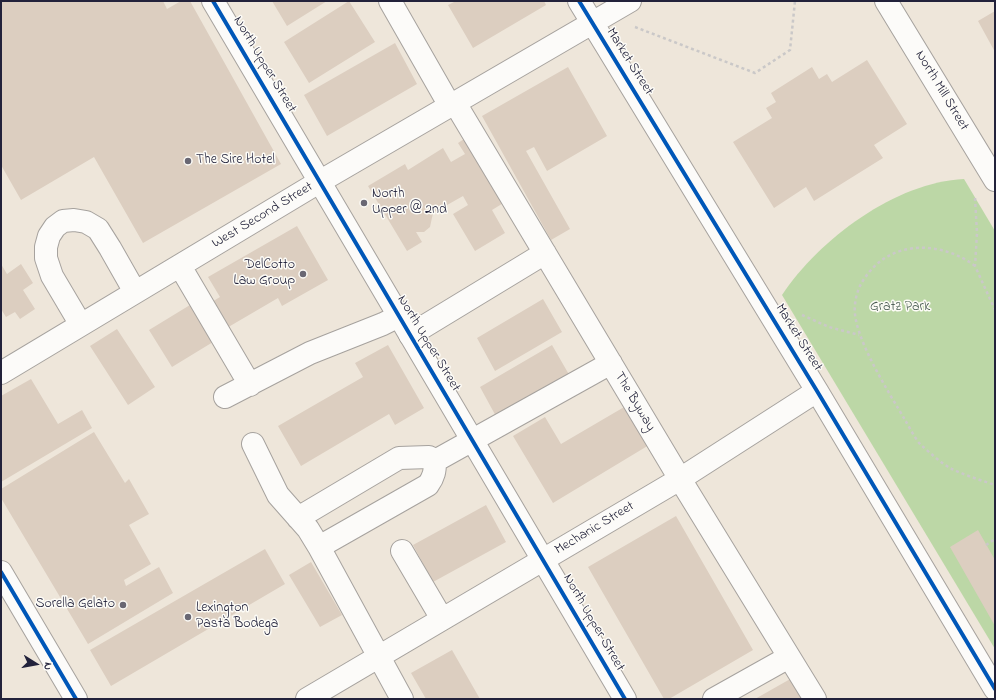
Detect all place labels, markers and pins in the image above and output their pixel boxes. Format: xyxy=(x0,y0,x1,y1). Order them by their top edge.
place label: The Sire Hotel xyxy=(196,153,275,169)
marker: The Sire Hotel xyxy=(183,156,193,166)
place label: North Upper @ 2nd xyxy=(372,187,447,220)
marker: North Upper @ 2nd xyxy=(359,198,369,208)
place label: DelCotto Law Group xyxy=(234,258,295,290)
marker: DelCotto Law Group xyxy=(298,269,308,279)
place label: Sorella Gelato xyxy=(35,597,115,613)
marker: Sorella Gelato xyxy=(118,600,128,610)
place label: Lexington Pasta Bodega xyxy=(196,601,278,634)
marker: Lexington Pasta Bodega xyxy=(183,612,193,622)

